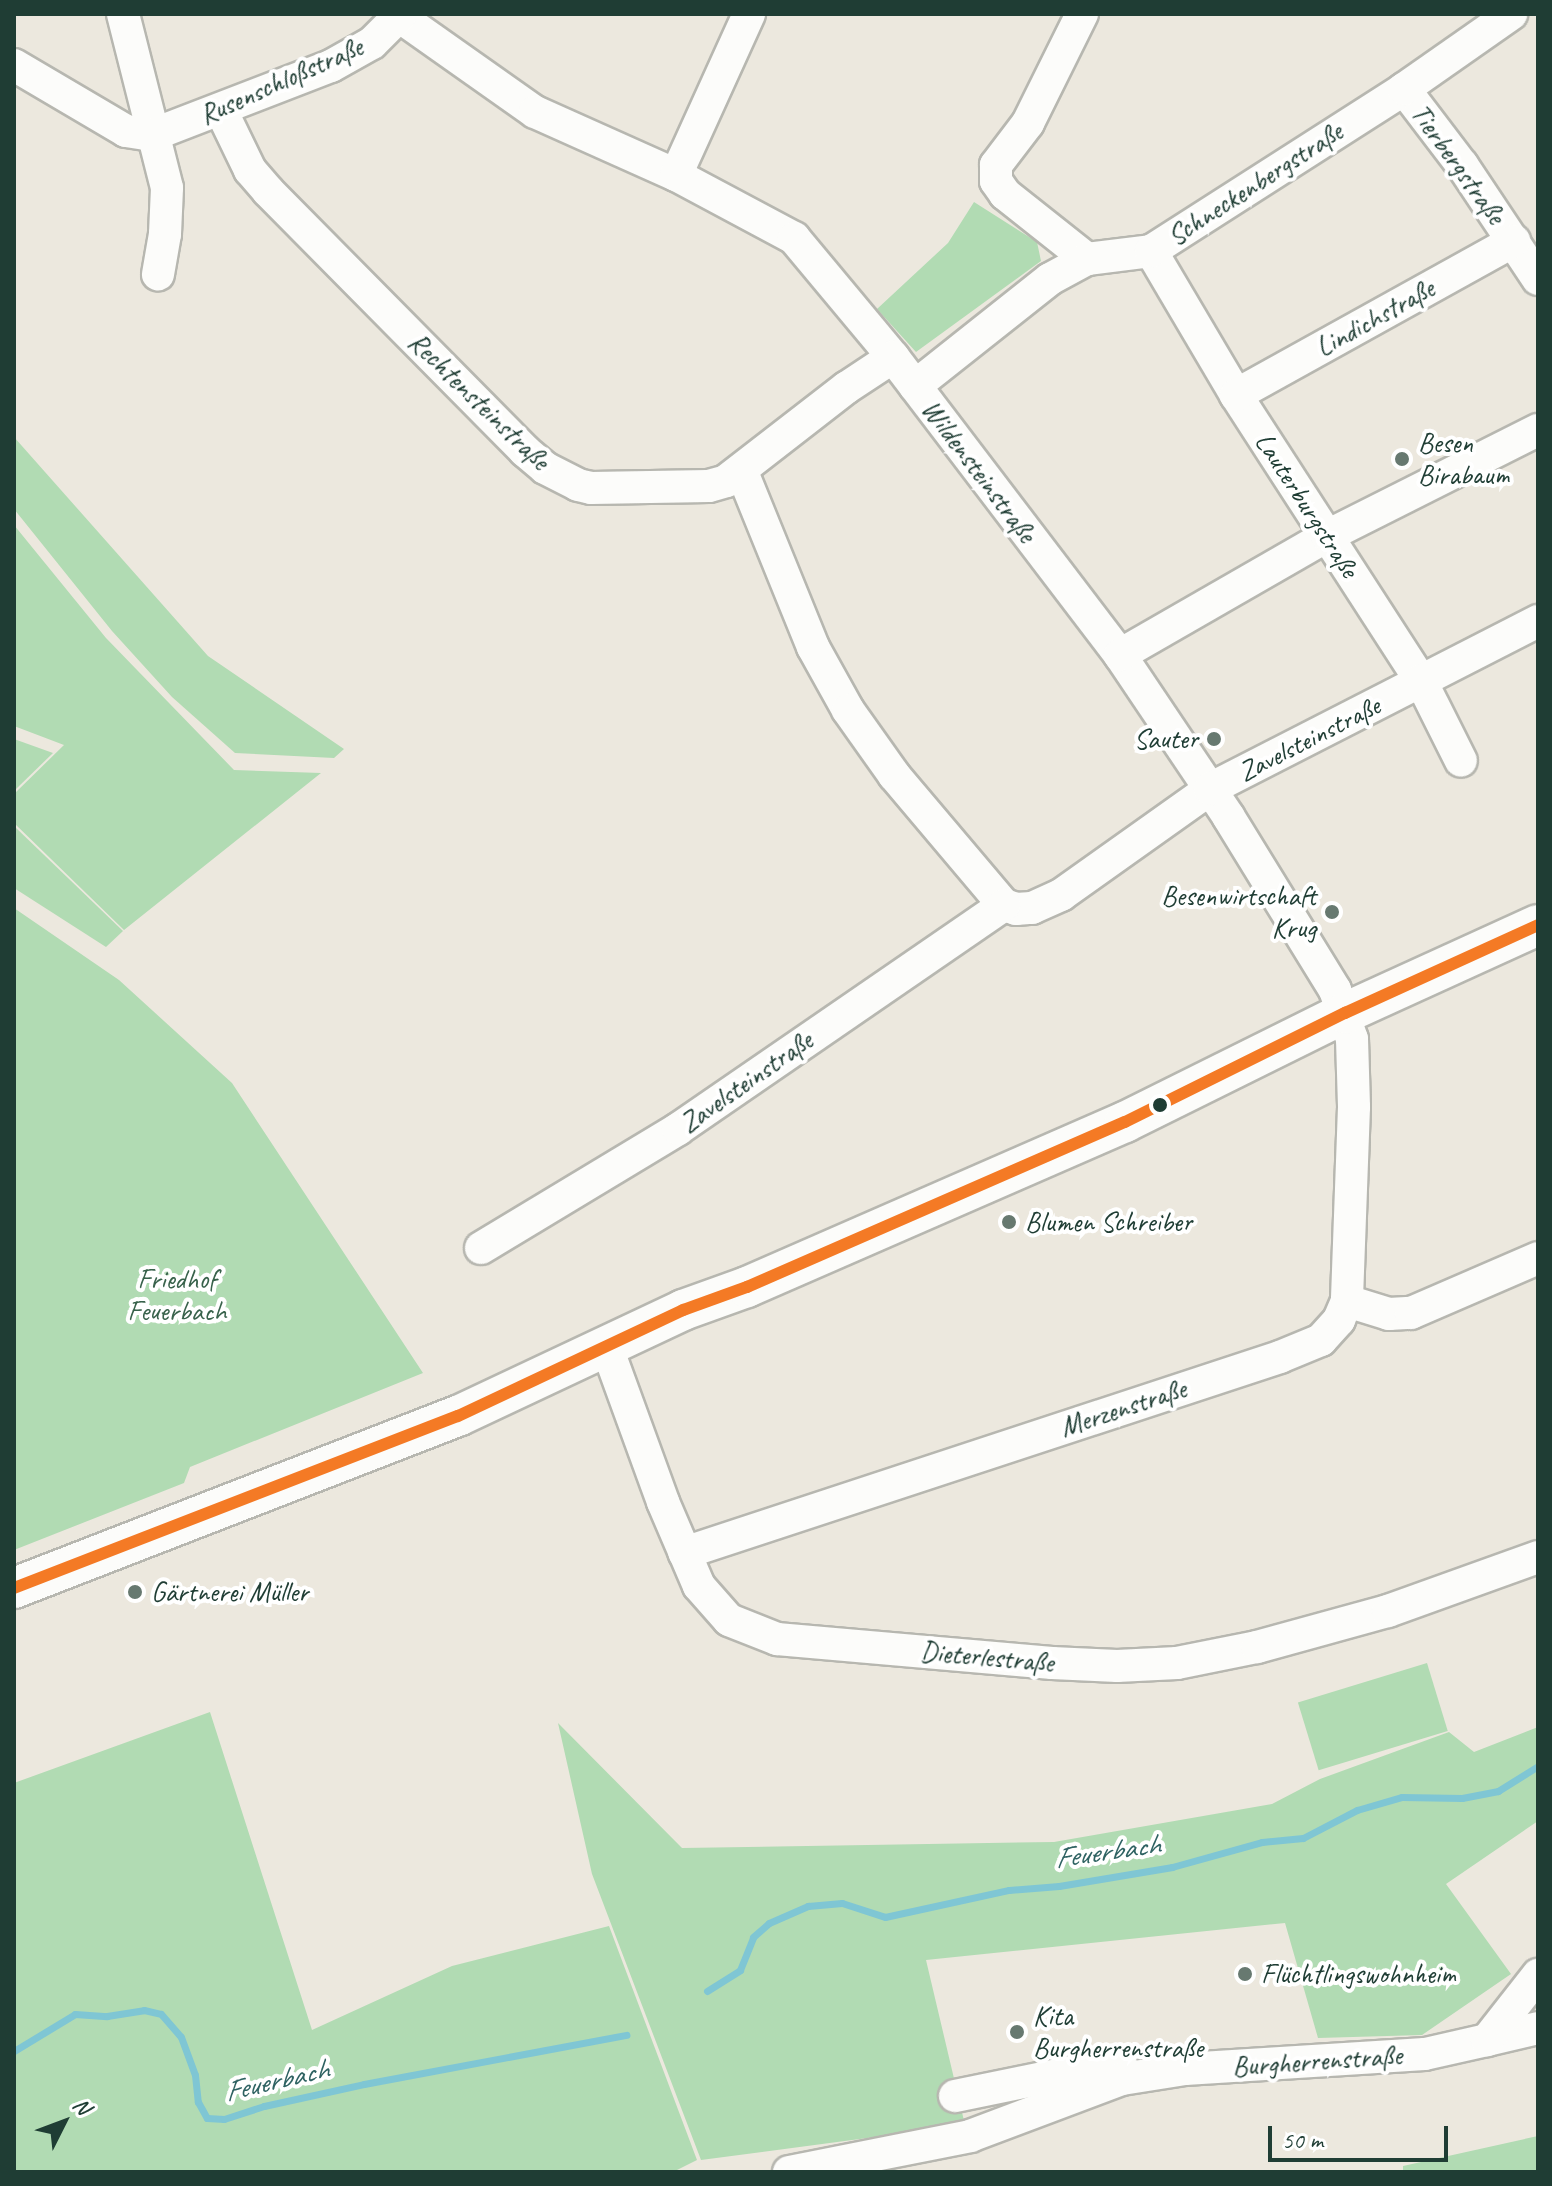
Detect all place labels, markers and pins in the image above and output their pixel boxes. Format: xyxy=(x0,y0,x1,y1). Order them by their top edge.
place label: Besen Birabaum xyxy=(1418,426,1509,492)
marker: Besen Birabaum xyxy=(1393,450,1411,468)
place label: Sauter xyxy=(1134,722,1198,756)
marker: Sauter xyxy=(1205,730,1223,748)
place label: Besenwirtschaft Krug xyxy=(1161,879,1316,945)
marker: Besenwirtschaft Krug xyxy=(1323,903,1341,921)
unlabelled marker xyxy=(1152,1097,1168,1113)
place label: Blumen Schreiber xyxy=(1025,1205,1192,1239)
marker: Blumen Schreiber xyxy=(1000,1213,1018,1231)
place label: Gärtnerei Müller xyxy=(151,1575,308,1609)
marker: Gärtnerei Müller xyxy=(126,1583,144,1601)
place label: Flüchtlingswohnheim xyxy=(1261,1957,1456,1991)
marker: Flüchtlingswohnheim xyxy=(1236,1965,1254,1983)
place label: Kita Burgherrenstraße xyxy=(1033,1999,1203,2065)
marker: Kita Burgherrenstraße xyxy=(1008,2023,1026,2041)

